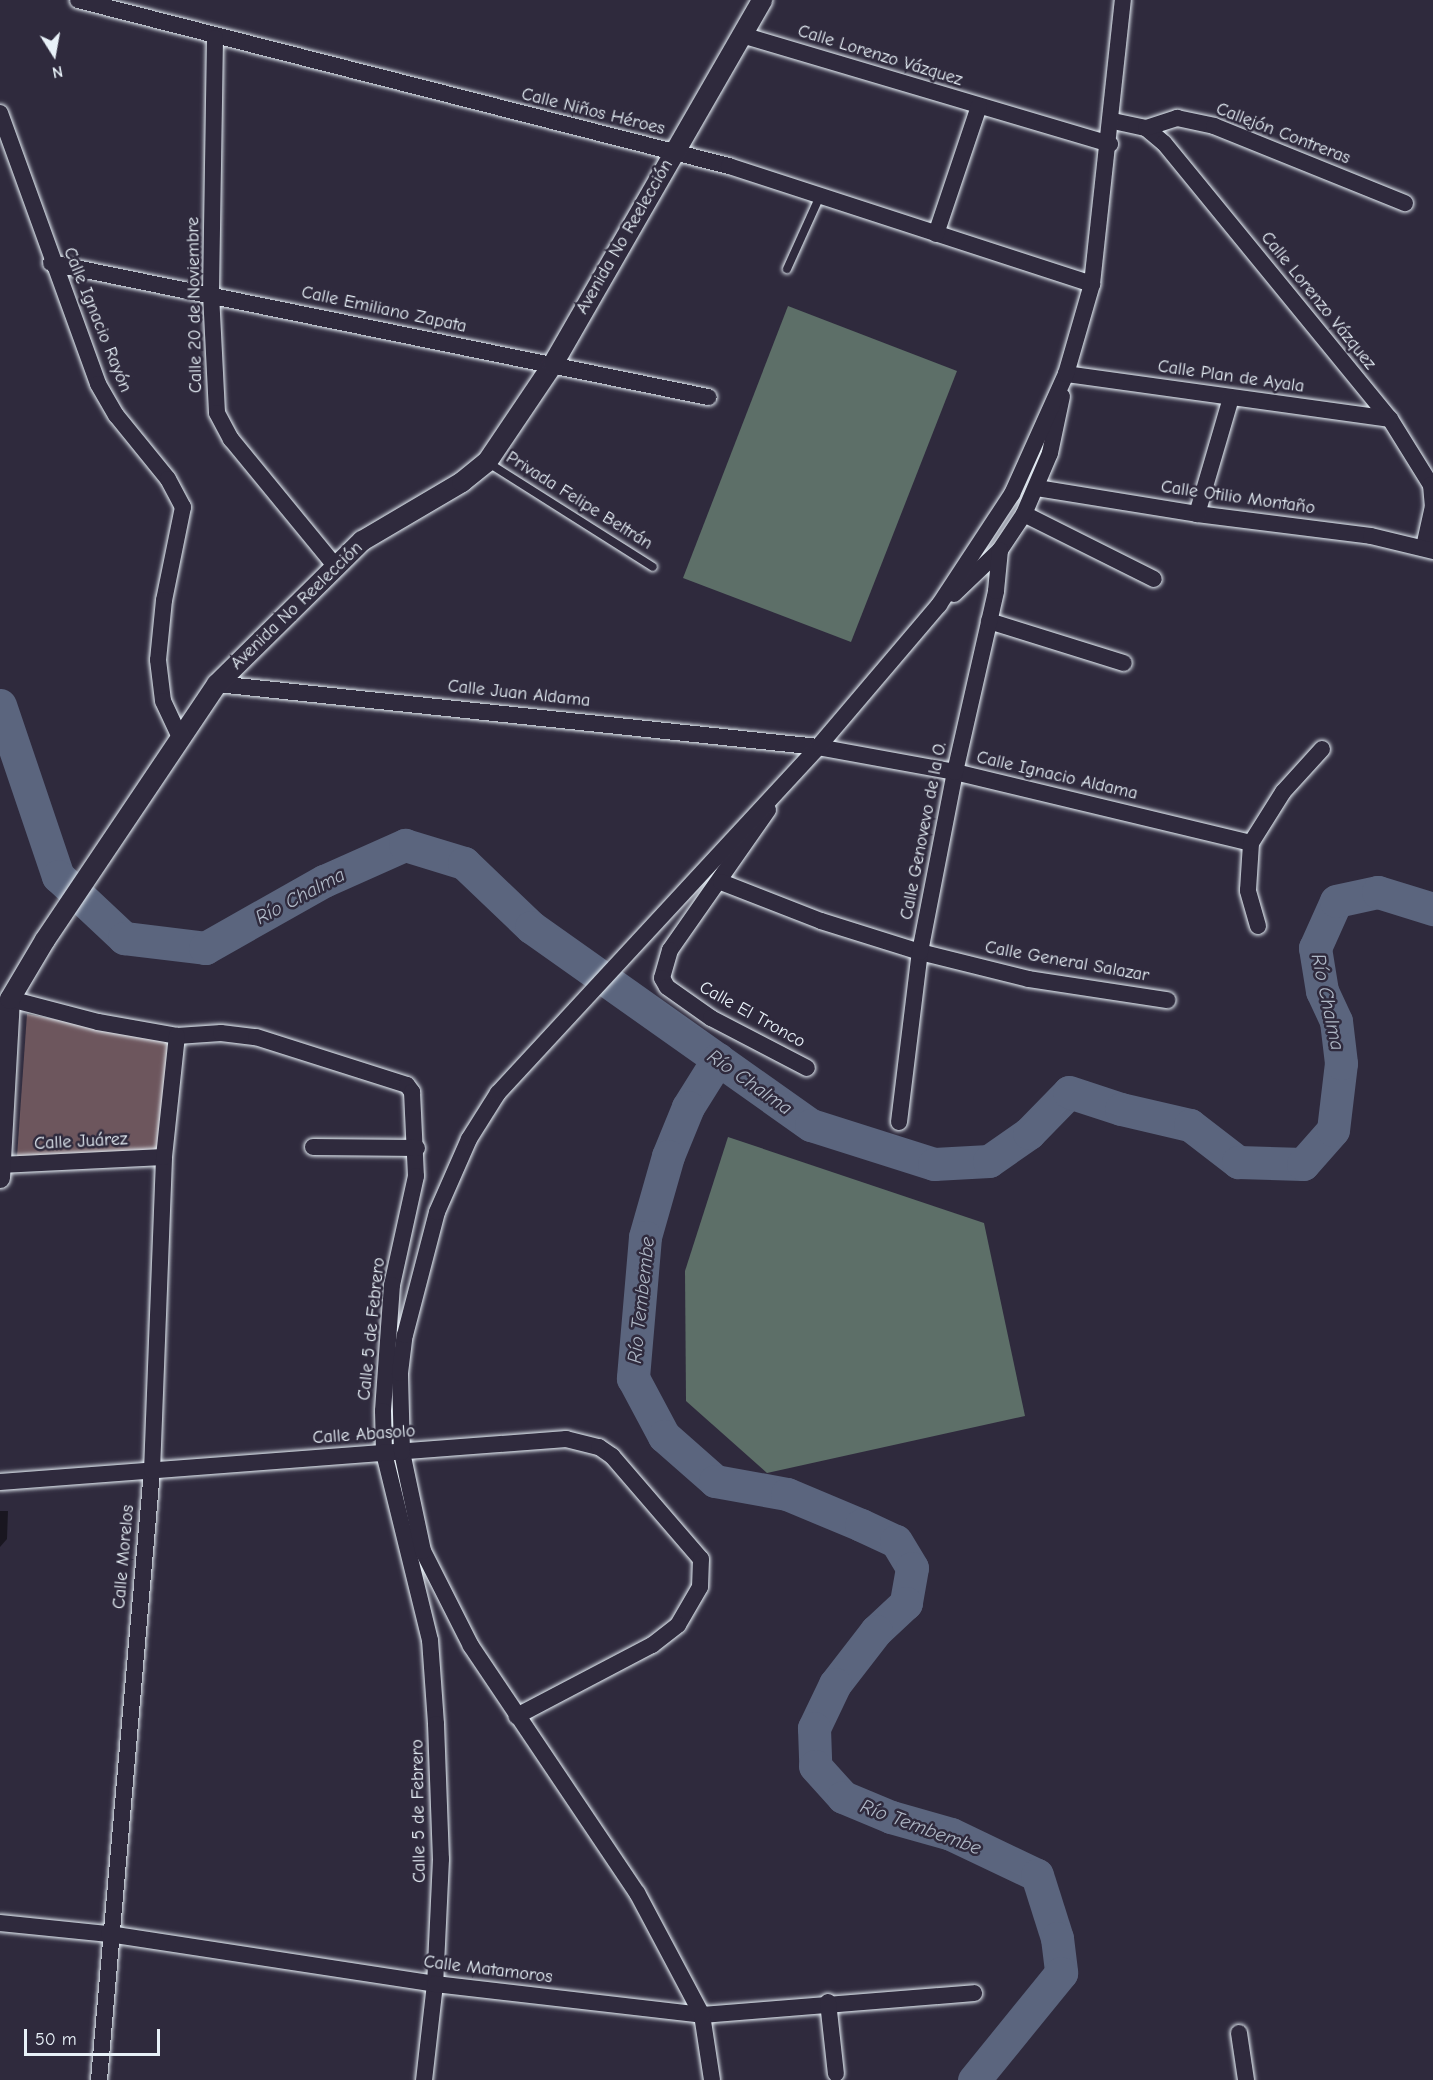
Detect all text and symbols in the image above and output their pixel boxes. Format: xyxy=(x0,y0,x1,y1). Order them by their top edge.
street label: Calle Lorenzo Vázquez xyxy=(795,21,965,91)
north arrow xyxy=(24,24,84,84)
text: N xyxy=(51,62,64,81)
street label: Calle Niños Héroes xyxy=(519,84,667,140)
street label: Callejón Contreras xyxy=(1213,98,1353,170)
street label: Avenida No Reelección xyxy=(572,156,678,318)
street label: Calle 20 de Noviembre xyxy=(183,217,207,393)
street label: Calle Lorenzo Vázquez xyxy=(1256,228,1380,374)
street label: Calle Ignacio Rayón xyxy=(58,244,136,396)
street label: Calle Emiliano Zapata xyxy=(299,282,469,338)
street label: Calle Plan de Ayala xyxy=(1156,356,1306,398)
street label: Privada Felipe Beltrán xyxy=(502,447,656,555)
street label: Calle Otilio Montaño xyxy=(1159,476,1317,520)
street label: Avenida No Reelección xyxy=(226,537,368,675)
street label: Calle Juan Aldama xyxy=(447,676,591,712)
street label: Calle Genovevo de la O. xyxy=(896,740,952,922)
street label: Calle Ignacio Aldama xyxy=(974,747,1140,805)
water label: Río Chalma xyxy=(251,862,349,930)
street label: Calle General Salazar xyxy=(983,937,1151,987)
water label: Río Chalma xyxy=(1306,951,1350,1053)
street label: Calle El Tronco xyxy=(695,977,809,1053)
water label: Río Chalma xyxy=(703,1044,797,1120)
street label: Calle Juárez xyxy=(34,1129,128,1155)
water label: Río Tembembe xyxy=(622,1235,660,1365)
street label: Calle 5 de Febrero xyxy=(354,1256,390,1402)
street label: Calle Abasolo xyxy=(312,1421,416,1449)
street label: Calle Morelos xyxy=(109,1504,139,1610)
street label: Calle 5 de Febrero xyxy=(407,1739,431,1883)
water label: Río Tembembe xyxy=(857,1794,985,1860)
street label: Calle Matamoros xyxy=(422,1951,554,1989)
scale bar xyxy=(27,2017,164,2055)
text: 50 m xyxy=(35,2029,77,2050)

